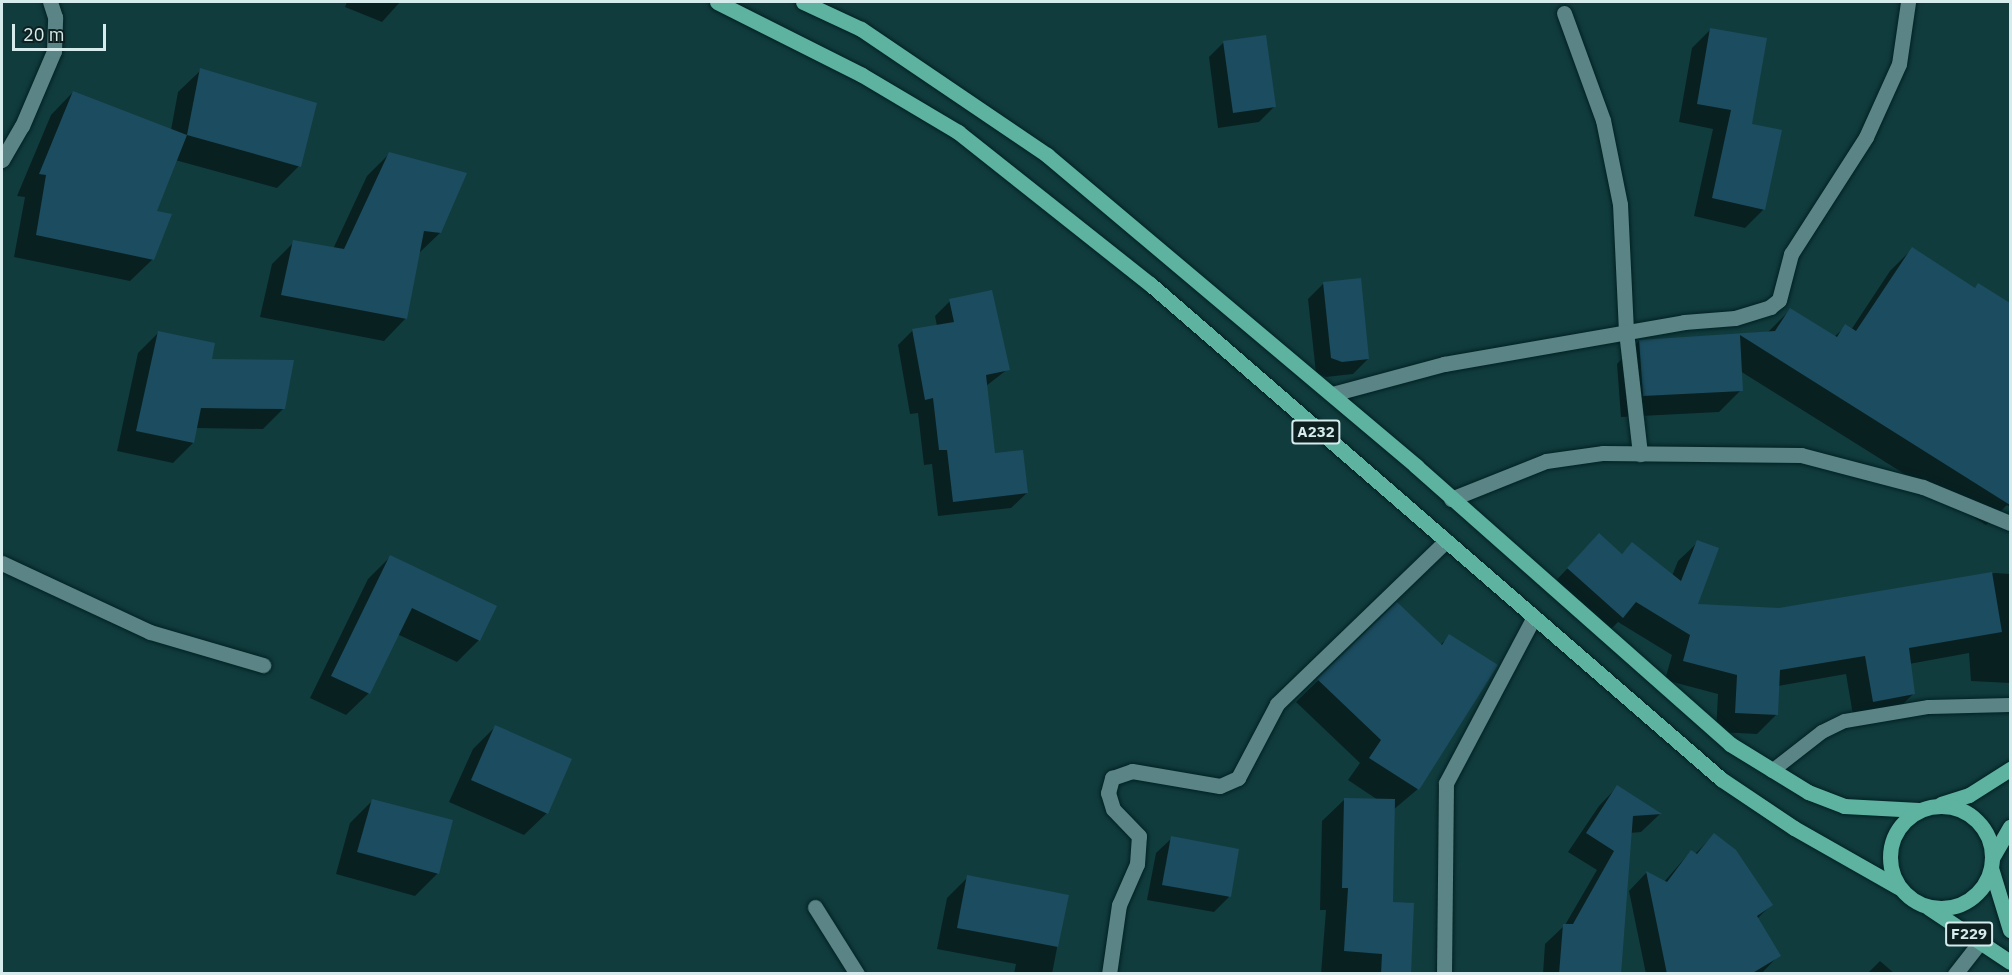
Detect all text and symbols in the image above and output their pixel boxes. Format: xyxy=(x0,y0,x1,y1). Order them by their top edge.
scale bar xyxy=(15,12,110,50)
text: 20 m xyxy=(23,23,65,46)
road number: A232 xyxy=(1290,420,1342,444)
road number: F229 xyxy=(1945,922,1993,946)

